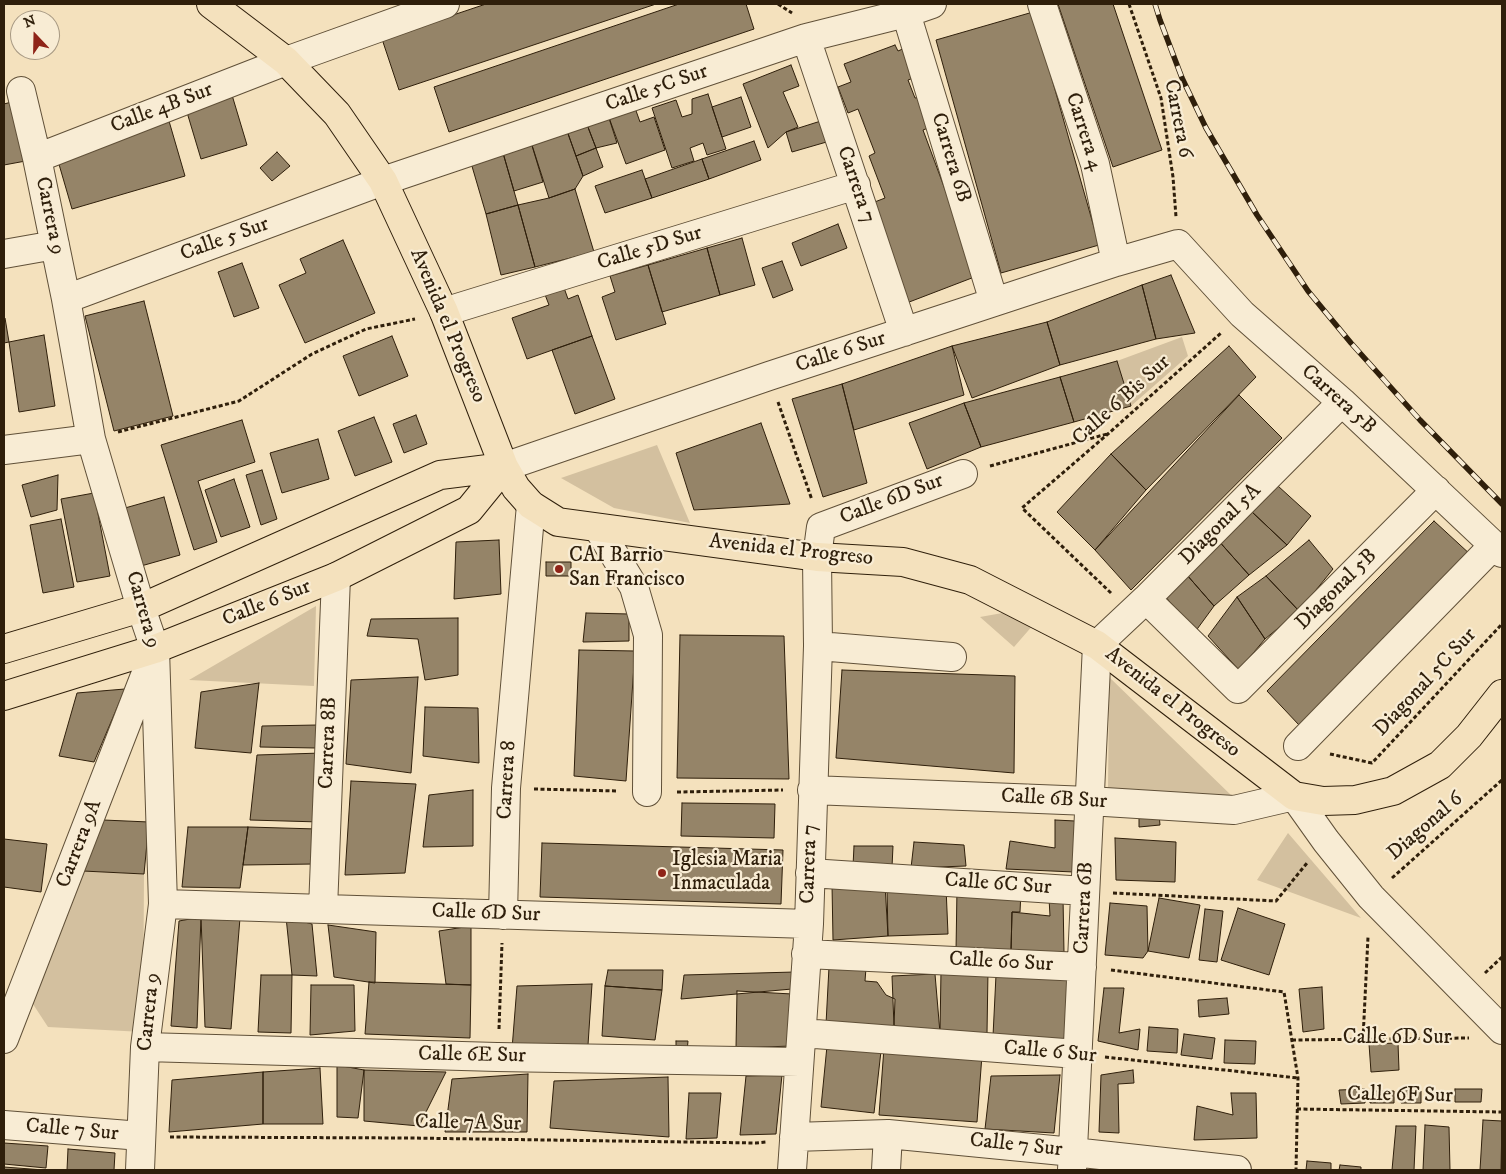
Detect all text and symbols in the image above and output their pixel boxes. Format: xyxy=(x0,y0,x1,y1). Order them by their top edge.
north arrow xyxy=(10,10,60,60)
text: N xyxy=(21,11,39,32)
street label: Calle 5C Sur xyxy=(603,60,711,118)
street label: Calle 4B Sur xyxy=(107,78,217,140)
street label: Carrera 6 xyxy=(1157,78,1197,160)
street label: Carrera 4 xyxy=(1059,90,1107,174)
street label: Carrera 6B xyxy=(924,110,976,206)
street label: Carrera 7 xyxy=(830,143,880,227)
street label: Carrera 9 xyxy=(28,175,70,257)
street label: Calle 5 Sur xyxy=(177,212,273,268)
street label: Calle 5D Sur xyxy=(595,221,705,277)
street label: Avenida el Progreso xyxy=(403,245,491,407)
street label: Calle 6 Sur xyxy=(793,327,889,379)
street label: Calle 6 Bis Sur xyxy=(1068,350,1176,452)
street label: Carrera 5B xyxy=(1295,360,1381,440)
street label: Calle 6D Sur xyxy=(837,469,947,531)
street label: Diagonal 5A xyxy=(1175,479,1267,571)
street label: Avenida el Progreso xyxy=(708,530,874,572)
place label: CAI Barrio San Francisco xyxy=(569,544,685,594)
street label: Diagonal 5B xyxy=(1291,544,1383,636)
marker: CAI Barrio San Francisco xyxy=(553,563,565,575)
street label: Carrera 9 xyxy=(119,569,165,651)
street label: Calle 6 Sur xyxy=(219,575,315,633)
street label: Diagonal 5C Sur xyxy=(1369,624,1483,742)
street label: Avenida el Progreso xyxy=(1099,642,1245,764)
street label: Carrera 8B xyxy=(315,696,343,790)
street label: Carrera 8 xyxy=(493,740,523,820)
street label: Calle 6B Sur xyxy=(1000,785,1108,815)
street label: Diagonal 6 xyxy=(1383,787,1469,867)
street label: Carrera 9A xyxy=(52,796,108,892)
street label: Carrera 7 xyxy=(796,824,824,904)
place label: Iglesia Maria Inmaculada xyxy=(672,848,782,898)
street label: Carrera 6B xyxy=(1070,861,1100,955)
marker: Iglesia Maria Inmaculada xyxy=(656,867,668,879)
street label: Calle 6C Sur xyxy=(944,869,1052,901)
street label: Calle 6D Sur xyxy=(431,900,541,928)
street label: Calle 60 Sur xyxy=(948,948,1054,978)
street label: Carrera 9 xyxy=(133,971,167,1053)
street label: Calle 6D Sur xyxy=(1343,1026,1451,1052)
street label: Calle 6 Sur xyxy=(1003,1036,1097,1070)
street label: Calle 6E Sur xyxy=(418,1042,526,1070)
street label: Calle 6F Sur xyxy=(1347,1082,1453,1110)
street label: Calle 7A Sur xyxy=(415,1110,521,1138)
street label: Calle 7 Sur xyxy=(25,1114,119,1148)
street label: Calle 7 Sur xyxy=(968,1129,1064,1163)

